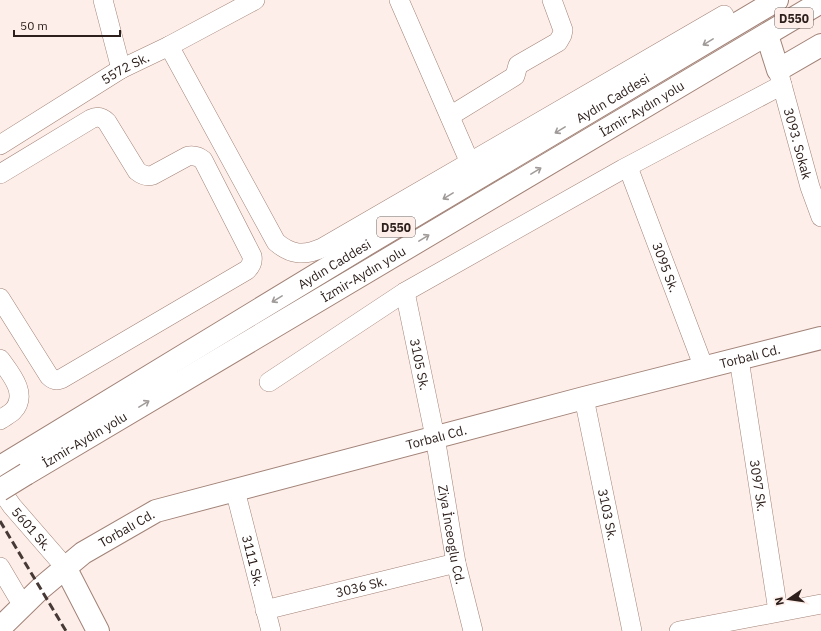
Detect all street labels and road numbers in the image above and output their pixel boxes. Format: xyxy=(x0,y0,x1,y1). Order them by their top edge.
road number: D550 xyxy=(775,8,813,28)
street label: 5572 Sk. xyxy=(98,48,152,88)
street label: Aydın Caddesi xyxy=(573,70,652,126)
street label: İzmir-Aydın yolu xyxy=(596,77,687,140)
street label: 3093. Sokak xyxy=(780,106,816,181)
road number: D550 xyxy=(377,217,415,237)
street label: Aydın Caddesi xyxy=(294,235,374,293)
street label: 3095 Sk. xyxy=(649,240,683,295)
street label: İzmir-Aydın yolu xyxy=(318,242,409,306)
street label: 3105 Sk. xyxy=(406,337,434,392)
street label: Torbalı Cd. xyxy=(718,340,782,372)
street label: İzmir-Aydın yolu xyxy=(39,408,130,471)
street label: Torbalı Cd. xyxy=(404,421,468,453)
street label: 3097 Sk. xyxy=(746,458,771,513)
street label: Ziya İnceoglu Cd. xyxy=(435,484,469,586)
street label: 3103 Sk. xyxy=(594,487,622,542)
street label: 5601 Sk. xyxy=(8,503,55,554)
street label: Torbalı Cd. xyxy=(95,505,158,551)
street label: 3111 Sk. xyxy=(238,533,268,588)
street label: 3036 Sk. xyxy=(334,572,389,601)

